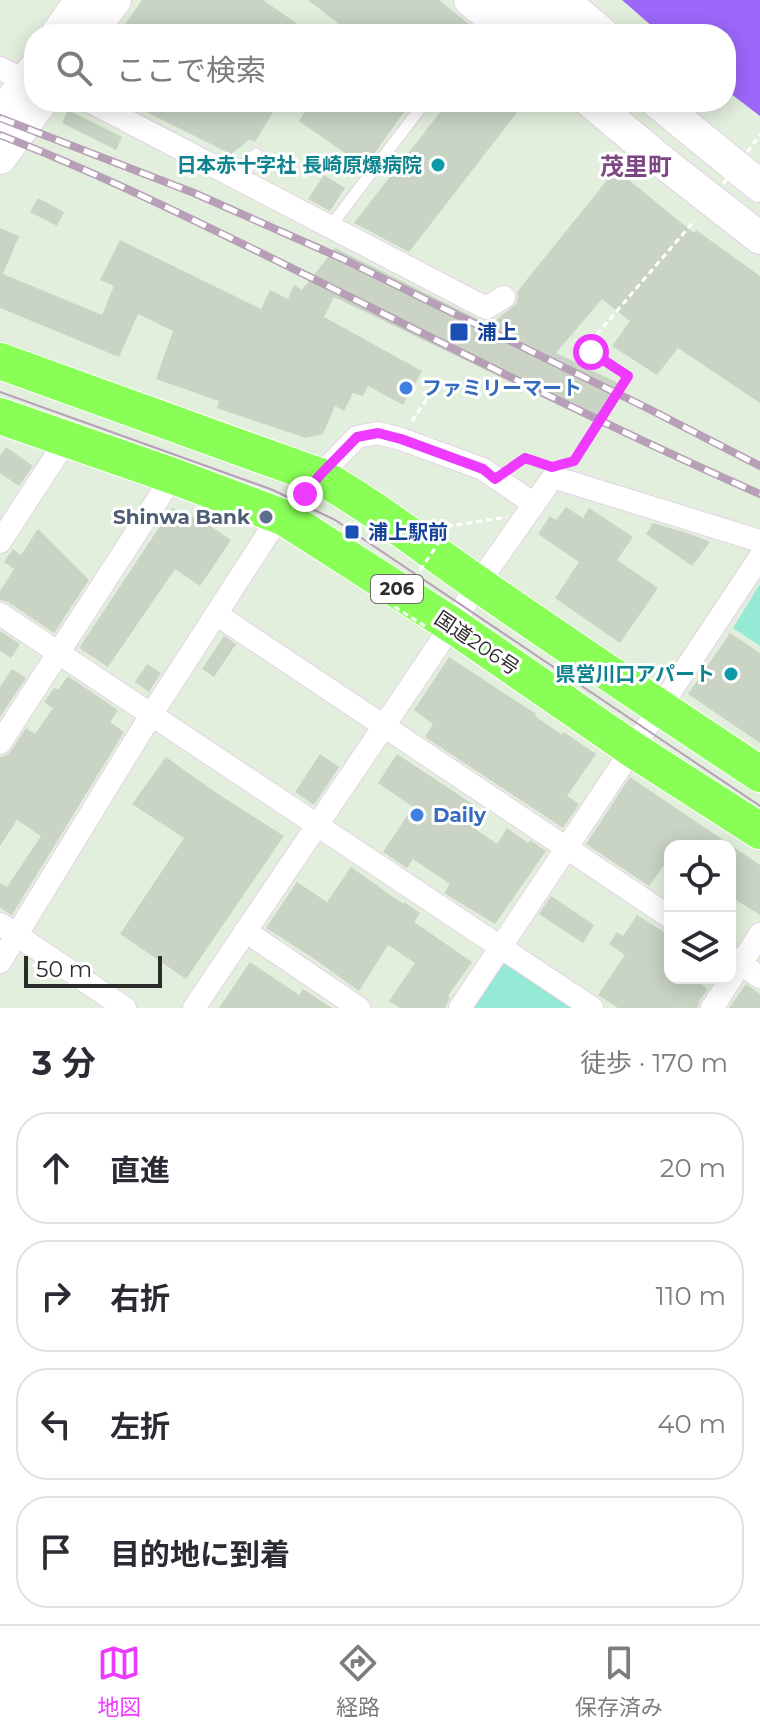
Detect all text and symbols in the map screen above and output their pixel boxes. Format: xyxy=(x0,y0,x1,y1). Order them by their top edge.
search box xyxy=(24,24,736,112)
icon: search xyxy=(52,46,96,90)
text: ここで検索 xyxy=(116,52,266,89)
district label: 茂里町 xyxy=(600,152,672,181)
place label: 日本赤十字社 長崎原爆病院 xyxy=(176,153,422,177)
marker: 日本赤十字社 長崎原爆病院 xyxy=(429,156,447,174)
place label: 浦上 xyxy=(477,320,517,344)
marker: 浦上 xyxy=(448,321,470,343)
route start xyxy=(573,334,609,370)
place label: ファミリーマート xyxy=(422,376,582,400)
marker: ファミリーマート xyxy=(397,379,415,397)
route end xyxy=(287,476,323,512)
place label: Shinwa Bank xyxy=(113,505,251,529)
marker: Shinwa Bank xyxy=(257,508,275,526)
place label: 浦上駅前 xyxy=(368,520,448,544)
marker: 浦上駅前 xyxy=(343,523,361,541)
road number: 206 xyxy=(371,575,423,603)
street label: 国道206号 xyxy=(430,606,524,680)
place label: 県営川口アパート xyxy=(555,662,715,686)
marker: 県営川口アパート xyxy=(722,665,740,683)
place label: Daily xyxy=(433,803,487,827)
marker: Daily xyxy=(408,806,426,824)
map controls xyxy=(664,840,736,984)
button: locate xyxy=(664,840,736,912)
button: layers xyxy=(664,912,736,984)
scale bar xyxy=(24,952,162,988)
text: 50 m xyxy=(36,956,92,983)
text: 3 分 xyxy=(32,1042,96,1084)
text: 徒歩 · 170 m xyxy=(580,1047,728,1079)
icon: ahead xyxy=(34,1146,78,1190)
text: 直進 xyxy=(110,1152,170,1189)
text: 20 m xyxy=(660,1152,726,1184)
icon: right xyxy=(34,1274,78,1318)
text: 右折 xyxy=(110,1280,170,1317)
text: 110 m xyxy=(656,1280,726,1312)
icon: left xyxy=(34,1402,78,1446)
text: 左折 xyxy=(110,1408,170,1445)
text: 40 m xyxy=(657,1408,726,1440)
icon: arrive xyxy=(34,1530,78,1574)
text: 目的地に到着 xyxy=(110,1536,290,1573)
tab: 地図 xyxy=(97,1641,141,1721)
tab: 経路 xyxy=(336,1641,380,1721)
tab: 保存済み xyxy=(575,1641,663,1721)

